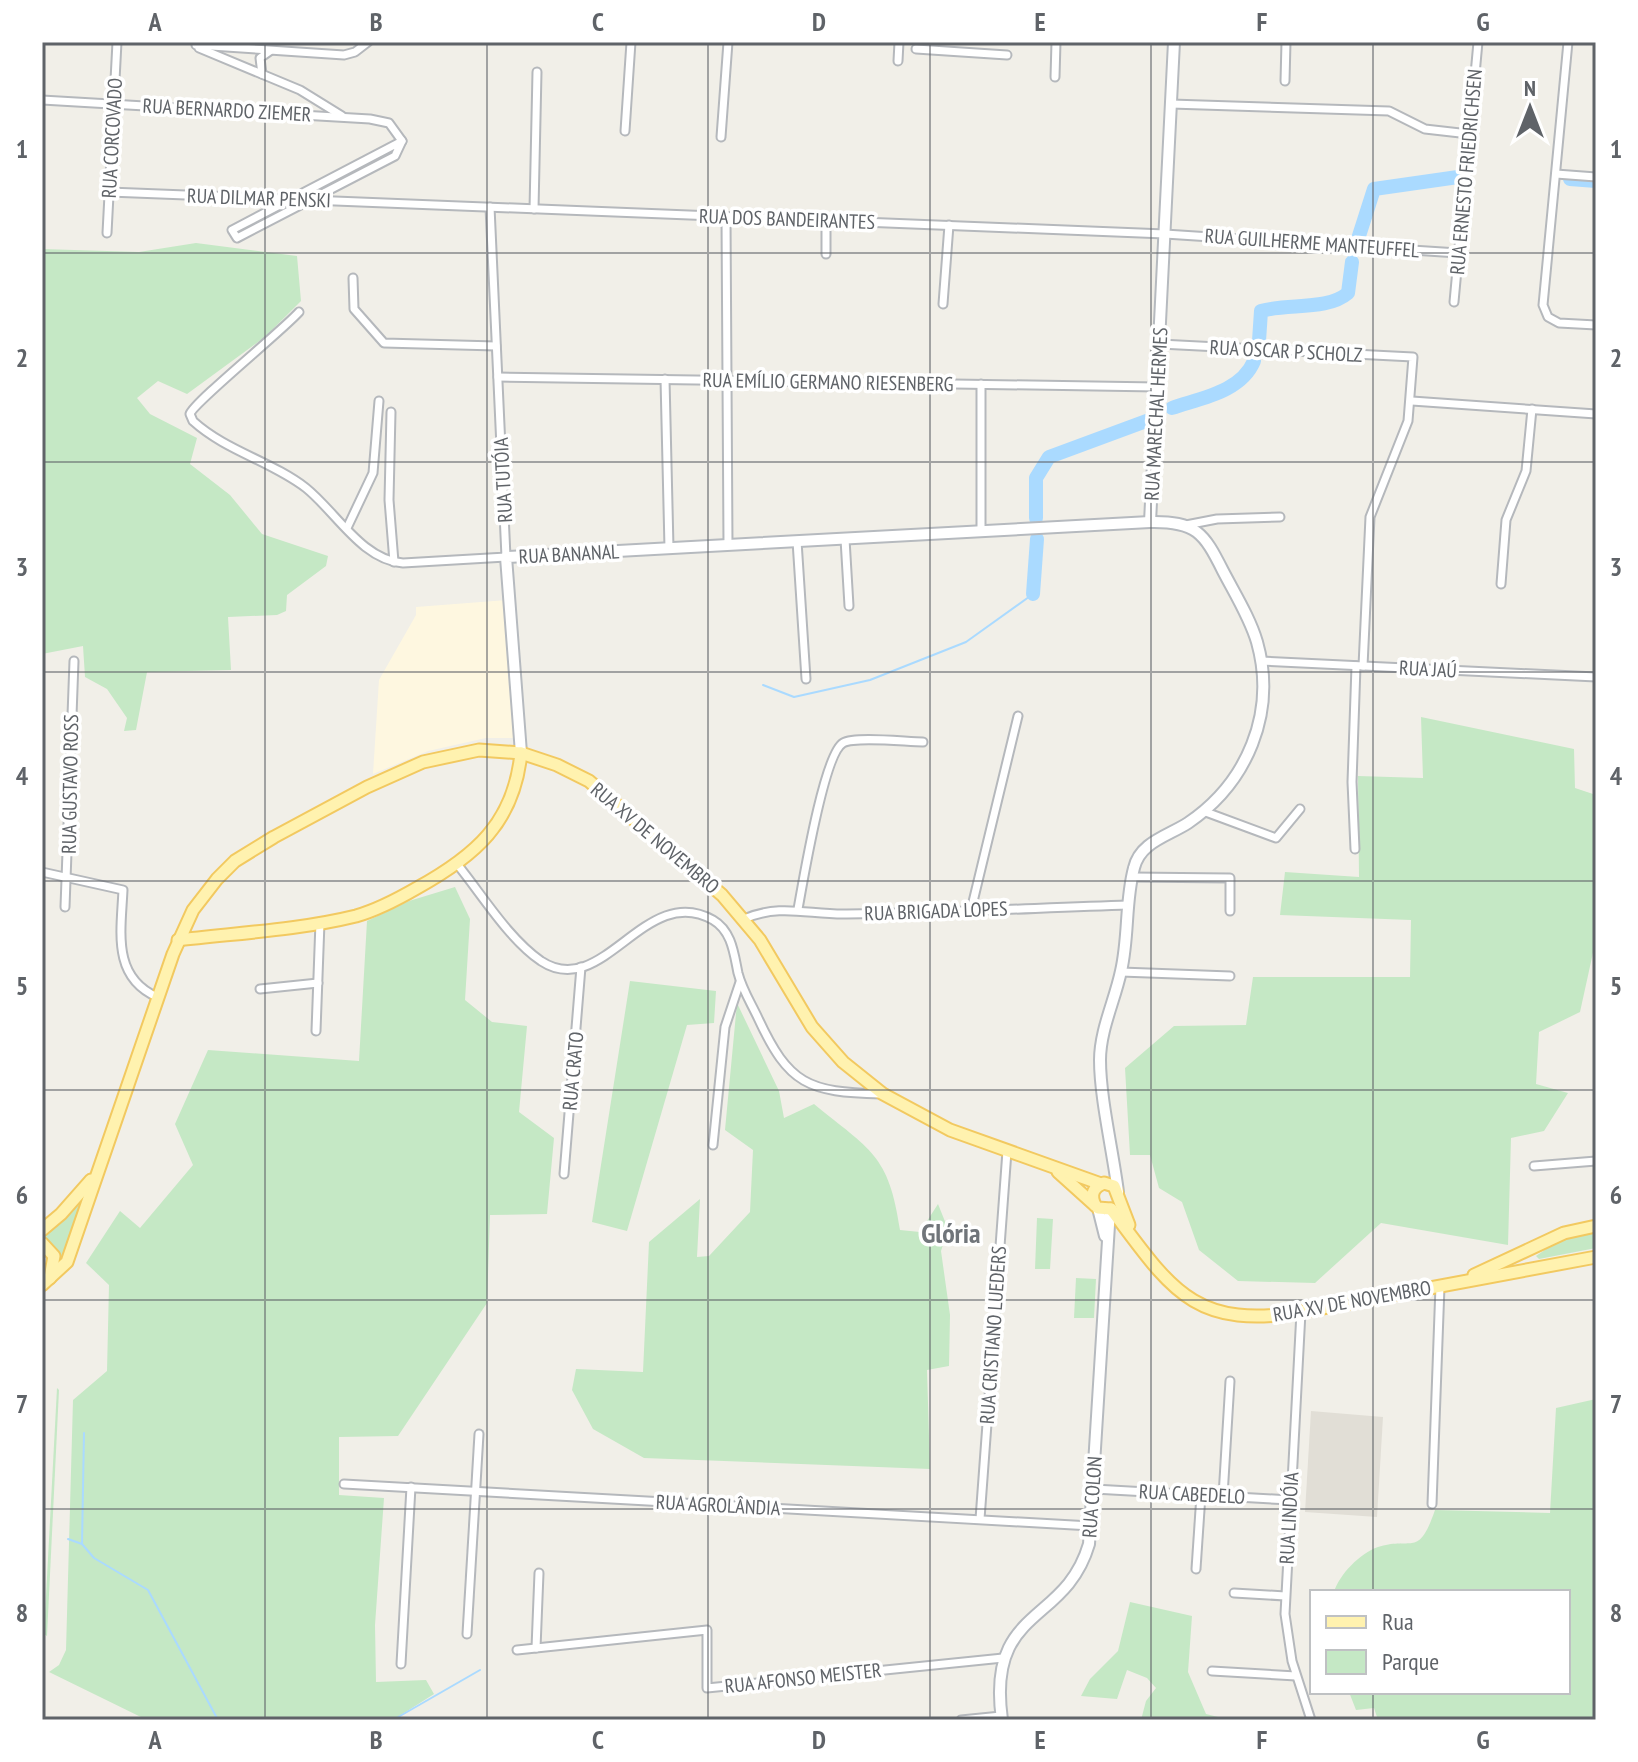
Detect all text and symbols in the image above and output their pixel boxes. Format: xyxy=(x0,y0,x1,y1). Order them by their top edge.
text: A xyxy=(147,5,162,38)
text: B xyxy=(370,5,383,38)
text: C xyxy=(592,5,604,38)
text: D xyxy=(812,5,826,38)
text: E xyxy=(1034,5,1046,38)
text: F xyxy=(1257,5,1268,38)
text: G xyxy=(1476,5,1490,38)
street label: RUA ERNESTO FRIEDRICHSEN xyxy=(1444,68,1488,276)
north arrow xyxy=(1490,68,1570,148)
text: N xyxy=(1524,74,1536,102)
street label: RUA CORCOVADO xyxy=(96,77,128,199)
street label: RUA BERNARDO ZIEMER xyxy=(142,93,312,127)
text: 1 xyxy=(16,132,28,165)
text: 1 xyxy=(1610,132,1622,165)
street label: RUA DILMAR PENSKI xyxy=(187,182,331,214)
street label: RUA DOS BANDEIRANTES xyxy=(699,203,875,235)
street label: RUA GUILHERME MANTEUFFEL xyxy=(1204,223,1421,264)
street label: RUA MARECHAL HERMES xyxy=(1138,327,1174,501)
street label: RUA OSCAR P SCHOLZ xyxy=(1209,334,1363,368)
text: 2 xyxy=(16,341,28,374)
text: 2 xyxy=(1610,341,1622,374)
street label: RUA EMÍLIO GERMANO RIESENBERG xyxy=(702,367,954,397)
street label: RUA TUTÓIA xyxy=(488,436,518,523)
street label: RUA BANANAL xyxy=(518,538,621,570)
text: 3 xyxy=(16,550,28,583)
text: 3 xyxy=(1610,550,1622,583)
street label: RUA JAÚ xyxy=(1398,655,1458,683)
street label: RUA GUSTAVO ROSS xyxy=(56,714,84,854)
text: 4 xyxy=(16,759,29,792)
text: 4 xyxy=(1610,759,1623,792)
street label: RUA XV DE NOVEMBRO xyxy=(585,777,725,899)
street label: RUA BRIGADA LOPES xyxy=(864,896,1008,926)
text: 5 xyxy=(16,969,28,1002)
text: 5 xyxy=(1610,969,1622,1002)
street label: RUA CRATO xyxy=(557,1031,589,1111)
text: 6 xyxy=(16,1178,28,1211)
text: 6 xyxy=(1610,1178,1622,1211)
district label: Glória xyxy=(921,1214,981,1251)
street label: RUA CRISTIANO LUEDERS xyxy=(974,1245,1012,1425)
street label: RUA XV DE NOVEMBRO xyxy=(1271,1274,1433,1328)
text: 7 xyxy=(16,1387,28,1420)
text: 7 xyxy=(1610,1387,1622,1420)
street label: RUA COLON xyxy=(1076,1455,1108,1539)
street label: RUA LINDÓIA xyxy=(1274,1471,1304,1565)
street label: RUA CABEDELO xyxy=(1138,1478,1246,1510)
street label: RUA AGROLÂNDIA xyxy=(655,1489,781,1521)
legend xyxy=(1310,1590,1570,1694)
text: 8 xyxy=(16,1596,28,1629)
text: 8 xyxy=(1610,1596,1622,1629)
text: Rua xyxy=(1382,1606,1414,1637)
text: Parque xyxy=(1382,1646,1439,1677)
street label: RUA AFONSO MEISTER xyxy=(723,1657,883,1699)
text: A xyxy=(147,1723,162,1756)
text: B xyxy=(370,1723,383,1756)
text: C xyxy=(592,1723,604,1756)
text: D xyxy=(812,1723,826,1756)
text: E xyxy=(1034,1723,1046,1756)
text: F xyxy=(1257,1723,1268,1756)
text: G xyxy=(1476,1723,1490,1756)

